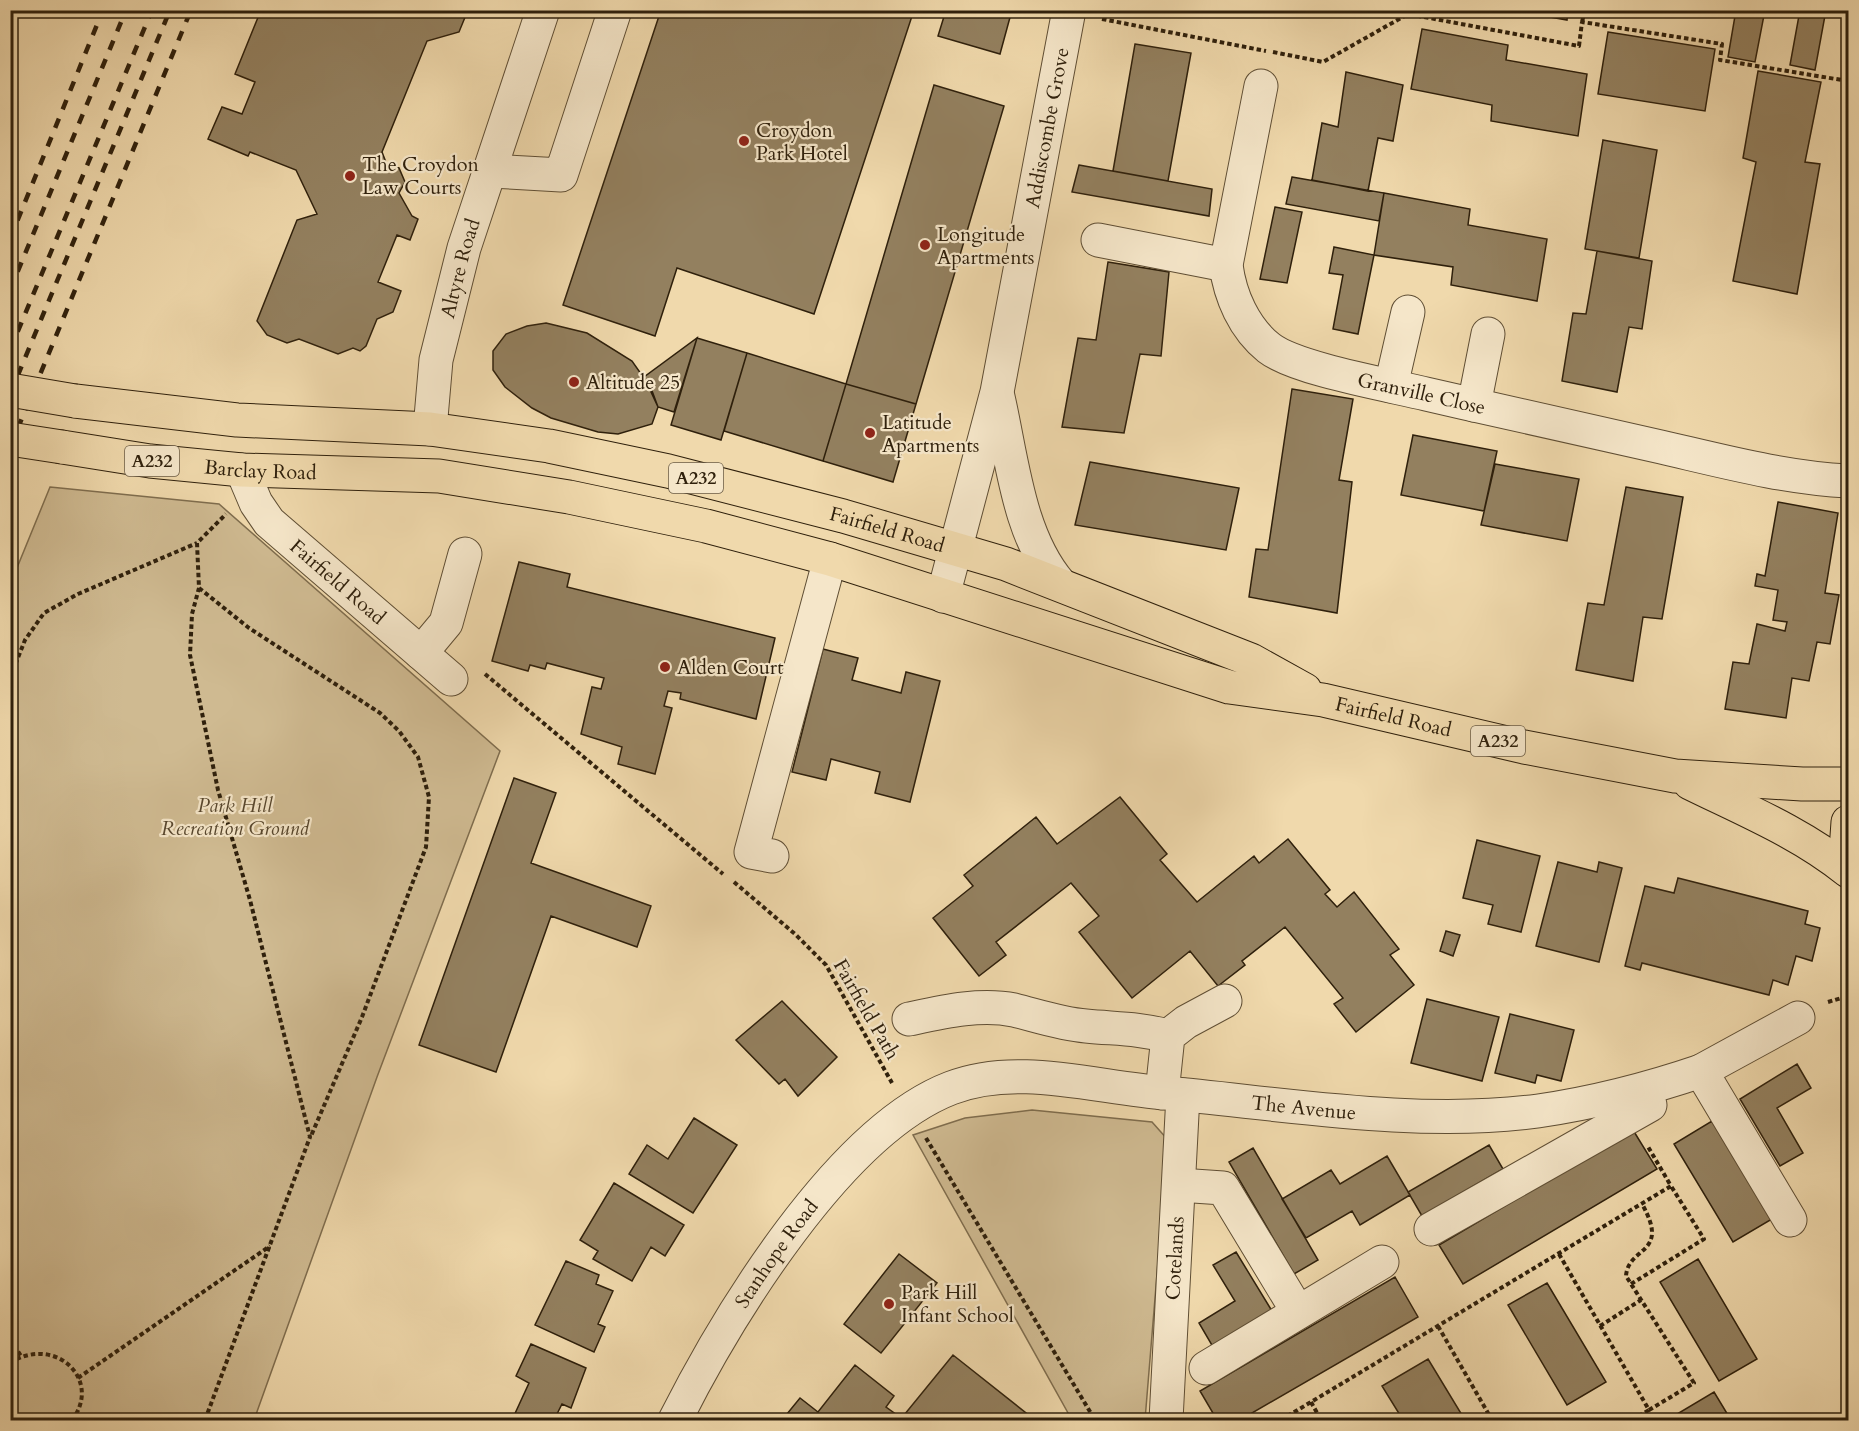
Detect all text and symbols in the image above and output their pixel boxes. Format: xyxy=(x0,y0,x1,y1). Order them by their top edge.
street label: Addiscombe Grove xyxy=(1019,45,1076,210)
place label: Croydon Park Hotel xyxy=(756,117,848,167)
marker: Croydon Park Hotel xyxy=(737,134,751,148)
place label: The Croydon Law Courts xyxy=(362,151,480,201)
marker: The Croydon Law Courts xyxy=(343,169,357,183)
street label: Altyre Road xyxy=(434,215,487,321)
place label: Longitude Apartments xyxy=(937,221,1035,271)
marker: Longitude Apartments xyxy=(918,238,932,252)
street label: Granville Close xyxy=(1355,366,1488,421)
place label: Altitude 25 xyxy=(586,369,680,396)
marker: Altitude 25 xyxy=(567,375,581,389)
place label: Latitude Apartments xyxy=(882,409,980,459)
marker: Latitude Apartments xyxy=(863,426,877,440)
road number: A232 xyxy=(125,446,179,476)
street label: Barclay Road xyxy=(203,453,317,486)
road number: A232 xyxy=(669,463,723,493)
street label: Fairfield Road xyxy=(827,500,948,559)
street label: Fairfield Road xyxy=(284,533,392,631)
place label: Alden Court xyxy=(677,654,784,681)
marker: Alden Court xyxy=(658,660,672,674)
street label: Fairfield Road xyxy=(1333,690,1454,744)
road number: A232 xyxy=(1471,726,1525,756)
park label: Park Hill Recreation Ground xyxy=(161,792,310,842)
street label: Fairfield Path xyxy=(827,954,906,1065)
street label: The Avenue xyxy=(1250,1089,1357,1126)
street label: Stanhope Road xyxy=(729,1194,825,1313)
street label: Cotelands xyxy=(1159,1216,1191,1301)
place label: Park Hill Infant School xyxy=(901,1279,1014,1329)
marker: Park Hill Infant School xyxy=(882,1297,896,1311)

